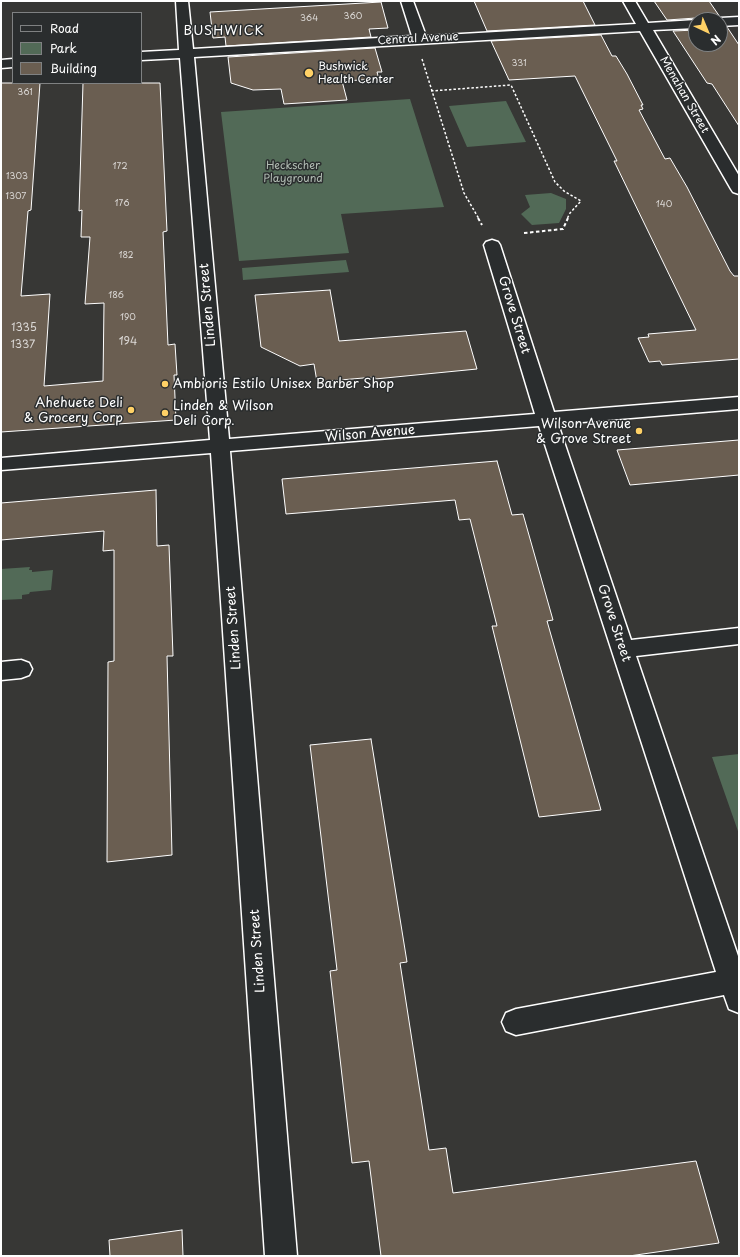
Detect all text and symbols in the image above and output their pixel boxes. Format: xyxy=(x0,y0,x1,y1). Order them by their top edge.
legend xyxy=(12,12,142,84)
house number: 360 xyxy=(344,12,362,22)
north arrow xyxy=(688,12,728,52)
house number: 364 xyxy=(300,14,318,24)
text: Road xyxy=(50,19,79,37)
district label: BUSHWICK xyxy=(183,23,265,39)
street label: Central Avenue xyxy=(377,30,459,48)
text: N xyxy=(707,31,725,49)
text: Park xyxy=(50,39,77,57)
street label: Menahan Street xyxy=(657,54,711,136)
text: Building xyxy=(50,59,97,77)
house number: 331 xyxy=(511,59,527,69)
place label: Bushwick Health Center xyxy=(318,60,394,86)
marker: Bushwick Health Center xyxy=(303,67,315,79)
house number: 361 xyxy=(17,88,33,98)
park label: Heckscher Playground xyxy=(263,159,323,185)
house number: 172 xyxy=(112,162,128,172)
house number: 1303 xyxy=(6,172,28,182)
house number: 1307 xyxy=(6,192,26,202)
house number: 176 xyxy=(114,199,130,209)
house number: 140 xyxy=(656,200,672,210)
house number: 182 xyxy=(118,251,134,261)
street label: Linden Street xyxy=(197,263,219,347)
street label: Grove Street xyxy=(495,274,533,356)
house number: 186 xyxy=(108,291,124,301)
house number: 190 xyxy=(120,313,136,323)
house number: 1335 xyxy=(11,321,37,335)
house number: 194 xyxy=(119,335,137,349)
house number: 1337 xyxy=(11,338,35,352)
place label: Ambioris Estilo Unisex Barber Shop xyxy=(173,376,394,392)
marker: Ambioris Estilo Unisex Barber Shop xyxy=(160,379,170,389)
place label: Ahehuete Deli & Grocery Corp xyxy=(24,395,123,426)
place label: Linden & Wilson Deli Corp. xyxy=(173,398,274,429)
marker: Ahehuete Deli & Grocery Corp xyxy=(126,405,136,415)
marker: Linden & Wilson Deli Corp. xyxy=(160,408,170,418)
place label: Wilson Avenue & Grove Street xyxy=(536,416,631,447)
street label: Wilson Avenue xyxy=(324,422,416,446)
marker: Wilson Avenue & Grove Street xyxy=(634,426,644,436)
street label: Grove Street xyxy=(594,582,634,664)
street label: Linden Street xyxy=(223,586,245,670)
street label: Linden Street xyxy=(247,909,269,993)

